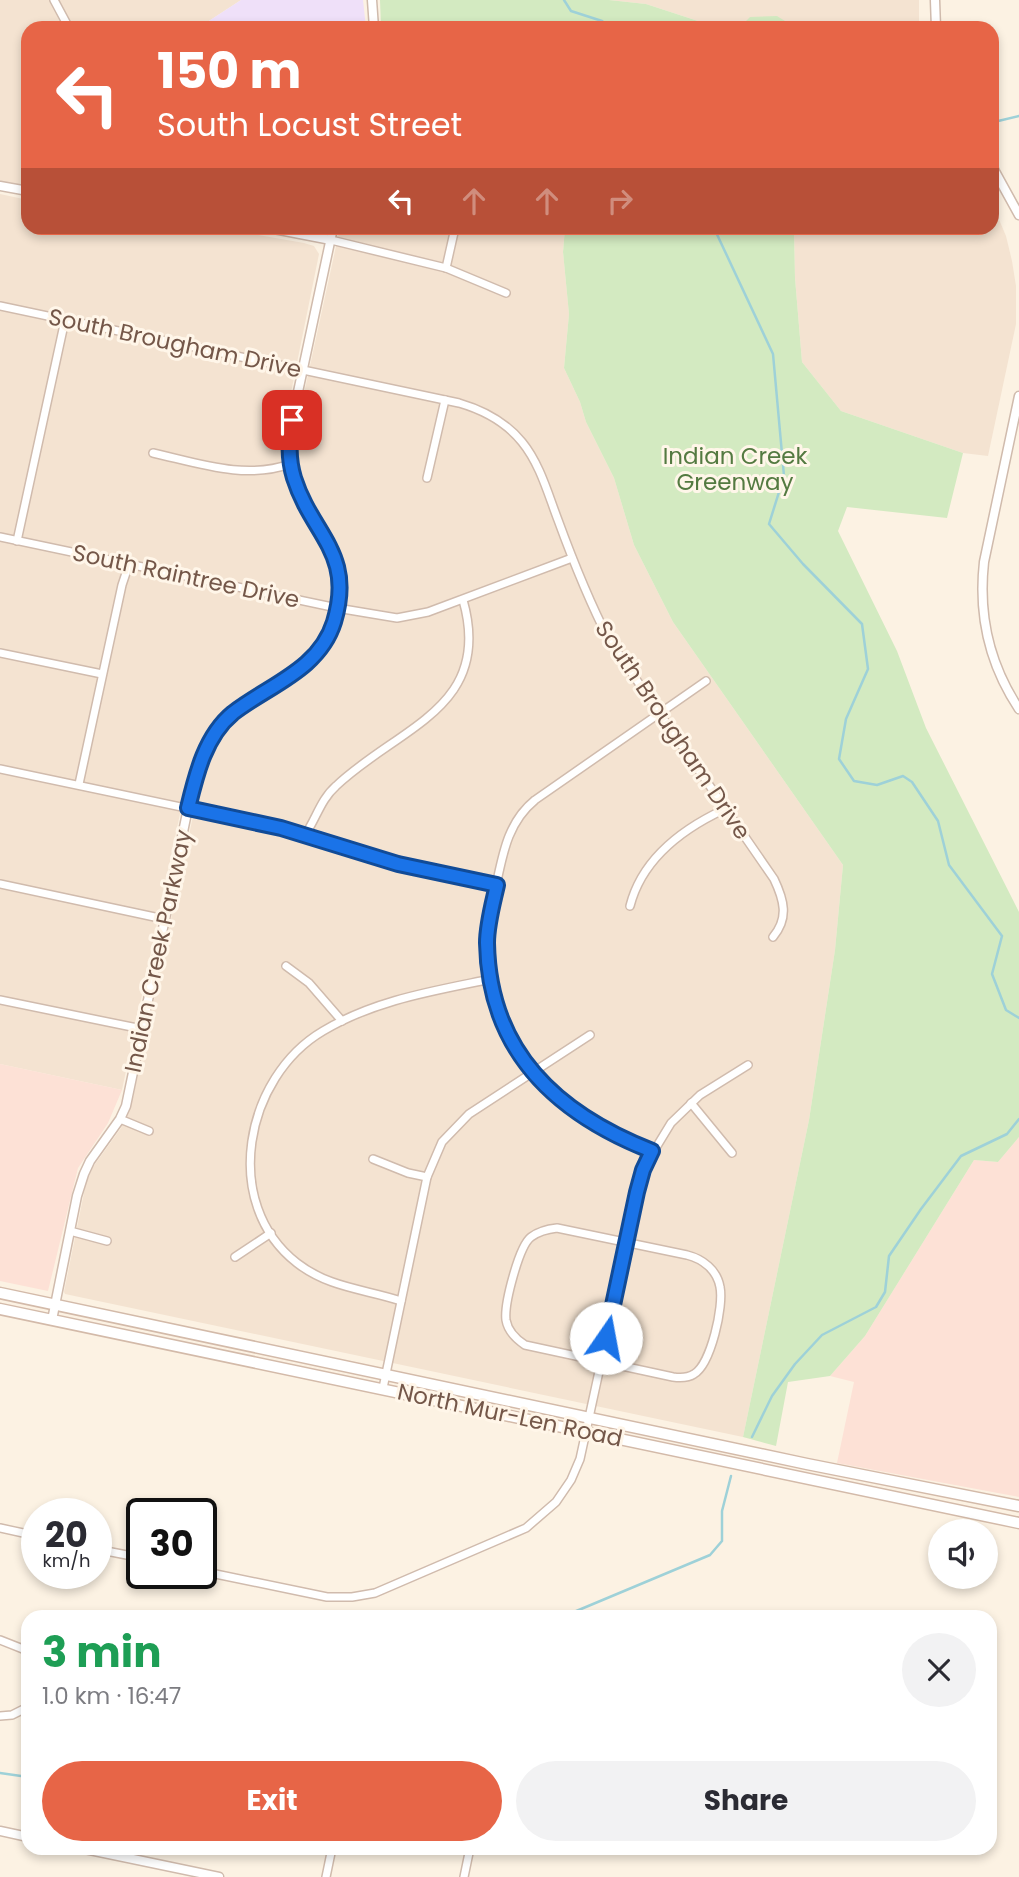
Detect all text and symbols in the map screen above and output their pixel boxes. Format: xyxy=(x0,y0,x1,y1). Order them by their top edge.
text: 150 m xyxy=(157,37,302,105)
icon: left xyxy=(42,49,133,140)
text: South Locust Street xyxy=(157,102,462,147)
icon: left xyxy=(382,182,420,220)
icon: ahead xyxy=(455,182,493,220)
icon: ahead xyxy=(528,182,566,220)
icon: right xyxy=(601,182,639,220)
street label: South Brougham Drive xyxy=(46,301,304,385)
pin xyxy=(262,390,322,450)
icon: arrive xyxy=(273,401,311,439)
park label: Indian Creek Greenway xyxy=(663,440,807,498)
street label: South Raintree Drive xyxy=(70,536,302,616)
street label: South Brougham Drive xyxy=(588,614,758,846)
street label: Indian Creek Parkway xyxy=(117,827,199,1075)
position arrow xyxy=(569,1301,643,1375)
street label: North Mur-Len Road xyxy=(395,1376,625,1454)
speed limit sign: 30 xyxy=(126,1498,217,1589)
text: 20 xyxy=(45,1510,88,1559)
map controls xyxy=(928,1519,998,1589)
button: sound xyxy=(928,1519,998,1589)
text: km/h xyxy=(43,1548,90,1573)
text: 3 min xyxy=(42,1623,162,1682)
button: close xyxy=(902,1633,976,1707)
text: 1.0 km · 16:47 xyxy=(42,1680,181,1712)
button: Exit xyxy=(42,1761,502,1841)
button: Share xyxy=(516,1761,976,1841)

